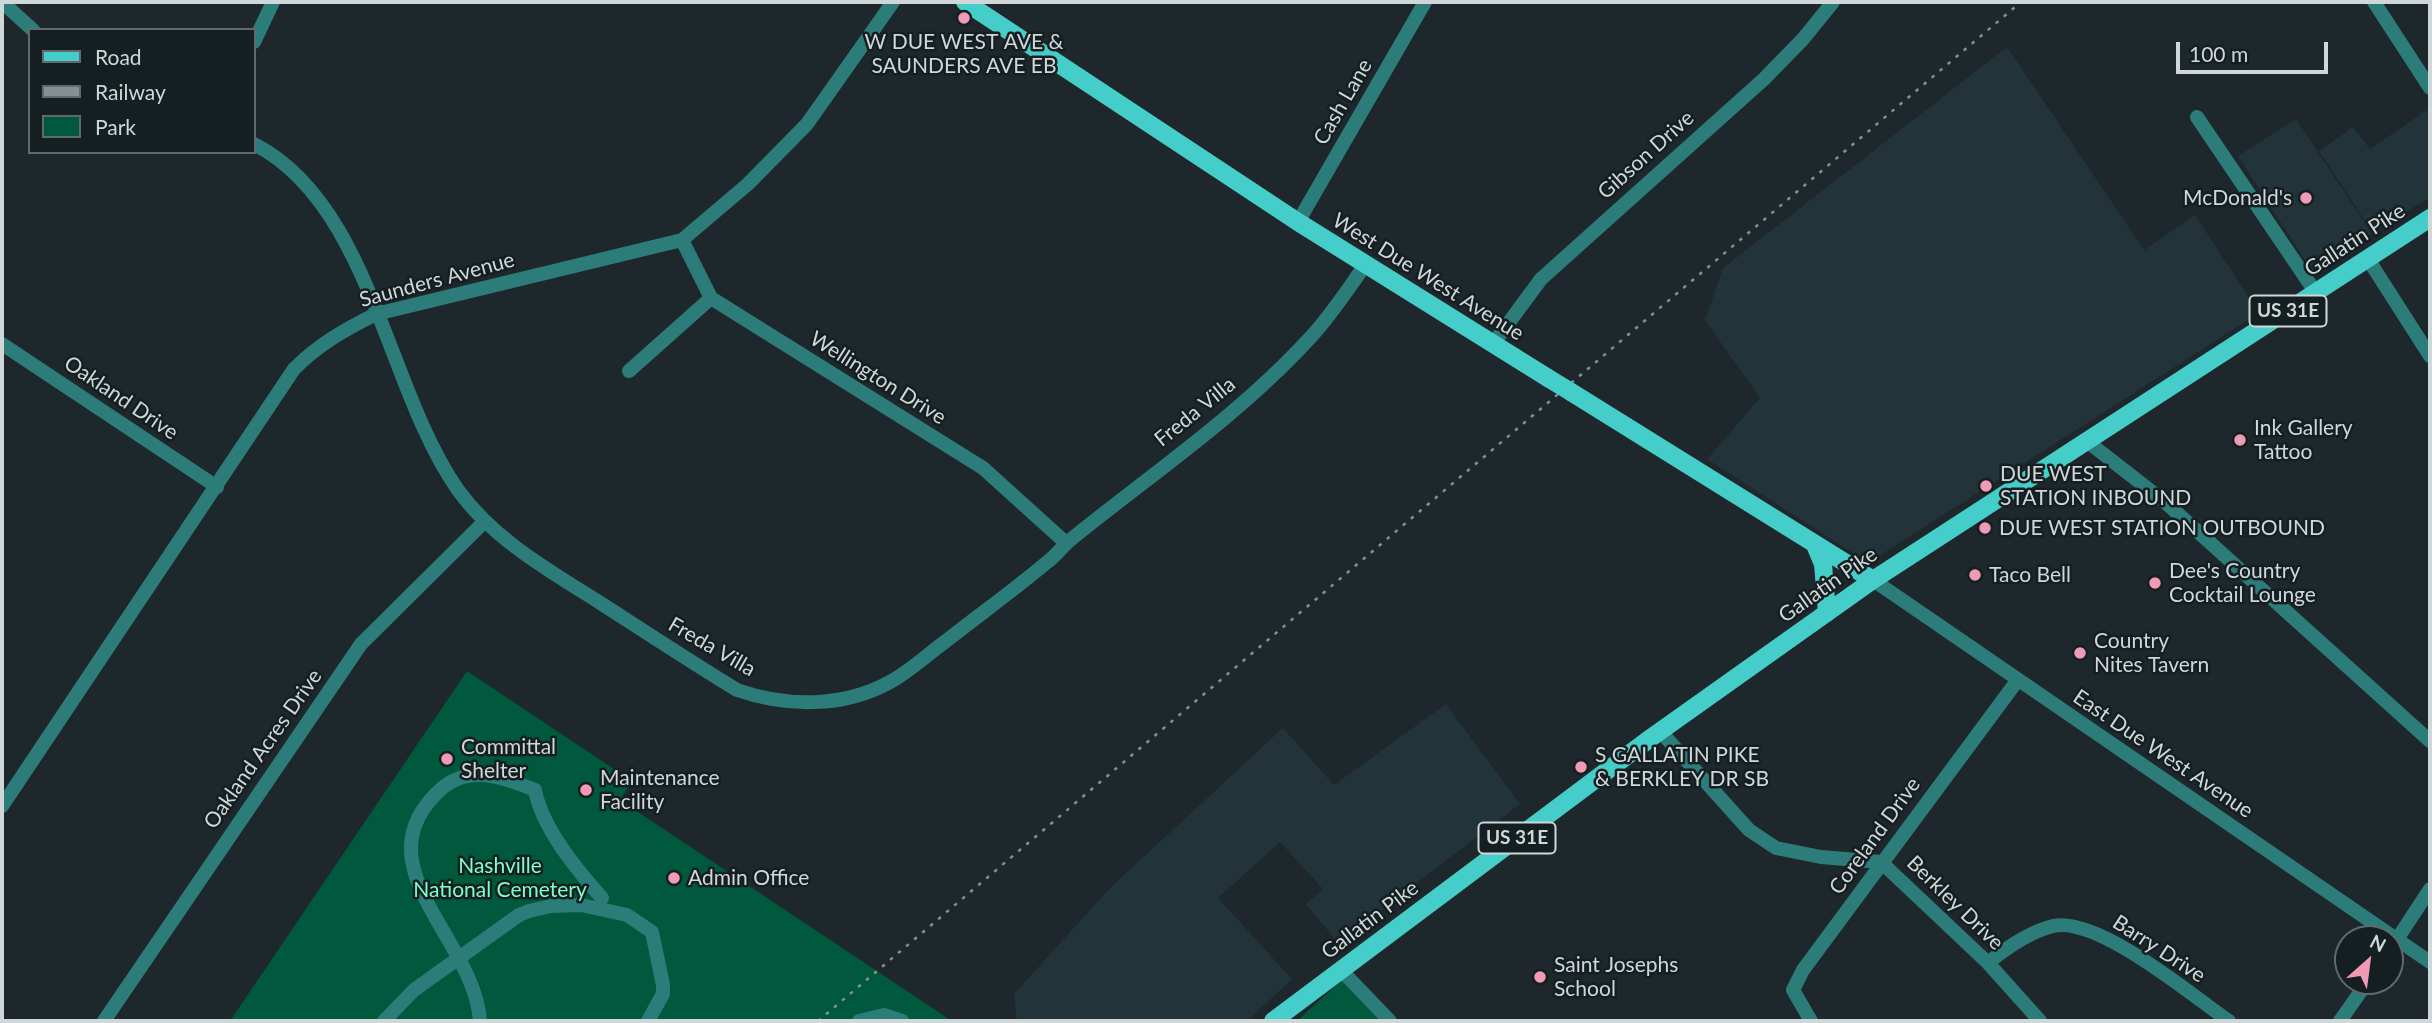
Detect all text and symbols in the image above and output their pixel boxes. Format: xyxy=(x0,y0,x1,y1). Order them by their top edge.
marker: W DUE WEST AVE & SAUNDERS AVE EB xyxy=(956,10,972,26)
legend xyxy=(28,28,256,154)
scale bar xyxy=(2180,28,2332,72)
place label: W DUE WEST AVE & SAUNDERS AVE EB xyxy=(865,29,1063,79)
text: 100 m xyxy=(2189,41,2248,66)
text: Road xyxy=(95,44,142,69)
street label: Cash Lane xyxy=(1308,55,1378,149)
text: Railway xyxy=(95,79,166,104)
street label: Gibson Drive xyxy=(1593,105,1699,205)
text: Park xyxy=(95,114,136,139)
place label: McDonald's xyxy=(2183,185,2292,211)
marker: McDonald's xyxy=(2298,190,2314,206)
street label: Gallatin Pike xyxy=(2300,198,2410,282)
street label: West Due West Avenue xyxy=(1328,208,1528,346)
street label: Saunders Avenue xyxy=(357,247,517,313)
road number: US 31E xyxy=(2250,296,2326,326)
street label: Wellington Drive xyxy=(805,326,951,430)
street label: Oakland Drive xyxy=(59,351,183,445)
street label: Freda Villa xyxy=(1150,372,1240,452)
place label: Ink Gallery Tattoo xyxy=(2254,415,2353,465)
marker: Ink Gallery Tattoo xyxy=(2232,432,2248,448)
place label: DUE WEST STATION INBOUND xyxy=(2000,461,2191,511)
marker: DUE WEST STATION INBOUND xyxy=(1978,478,1994,494)
place label: DUE WEST STATION OUTBOUND xyxy=(1999,515,2325,541)
marker: DUE WEST STATION OUTBOUND xyxy=(1977,520,1993,536)
street label: Gallatin Pike xyxy=(1774,542,1882,628)
place label: Dee's Country Cocktail Lounge xyxy=(2169,558,2316,608)
place label: Taco Bell xyxy=(1989,562,2071,588)
marker: Taco Bell xyxy=(1967,567,1983,583)
marker: Dee's Country Cocktail Lounge xyxy=(2147,575,2163,591)
street label: Freda Villa xyxy=(664,612,760,682)
place label: Country Nites Tavern xyxy=(2094,628,2209,678)
marker: Country Nites Tavern xyxy=(2072,645,2088,661)
street label: Oakland Acres Drive xyxy=(199,664,327,834)
street label: East Due West Avenue xyxy=(2068,684,2258,824)
place label: Committal Shelter xyxy=(461,734,556,784)
place label: S GALLATIN PIKE & BERKLEY DR SB xyxy=(1595,742,1769,792)
marker: Committal Shelter xyxy=(439,751,455,767)
marker: S GALLATIN PIKE & BERKLEY DR SB xyxy=(1573,759,1589,775)
place label: Maintenance Facility xyxy=(600,765,720,815)
street label: Coreland Drive xyxy=(1824,773,1926,899)
marker: Maintenance Facility xyxy=(578,782,594,798)
road number: US 31E xyxy=(1478,822,1556,853)
street label: Berkley Drive xyxy=(1901,851,2009,955)
park label: Nashville National Cemetery xyxy=(413,853,587,903)
place label: Admin Office xyxy=(688,865,809,891)
marker: Admin Office xyxy=(666,870,682,886)
street label: Gallatin Pike xyxy=(1317,875,1423,965)
street label: Barry Drive xyxy=(2108,910,2210,988)
north arrow xyxy=(2334,925,2404,995)
text: N xyxy=(2366,929,2390,956)
place label: Saint Josephs School xyxy=(1554,952,1678,1002)
marker: Saint Josephs School xyxy=(1532,969,1548,985)

